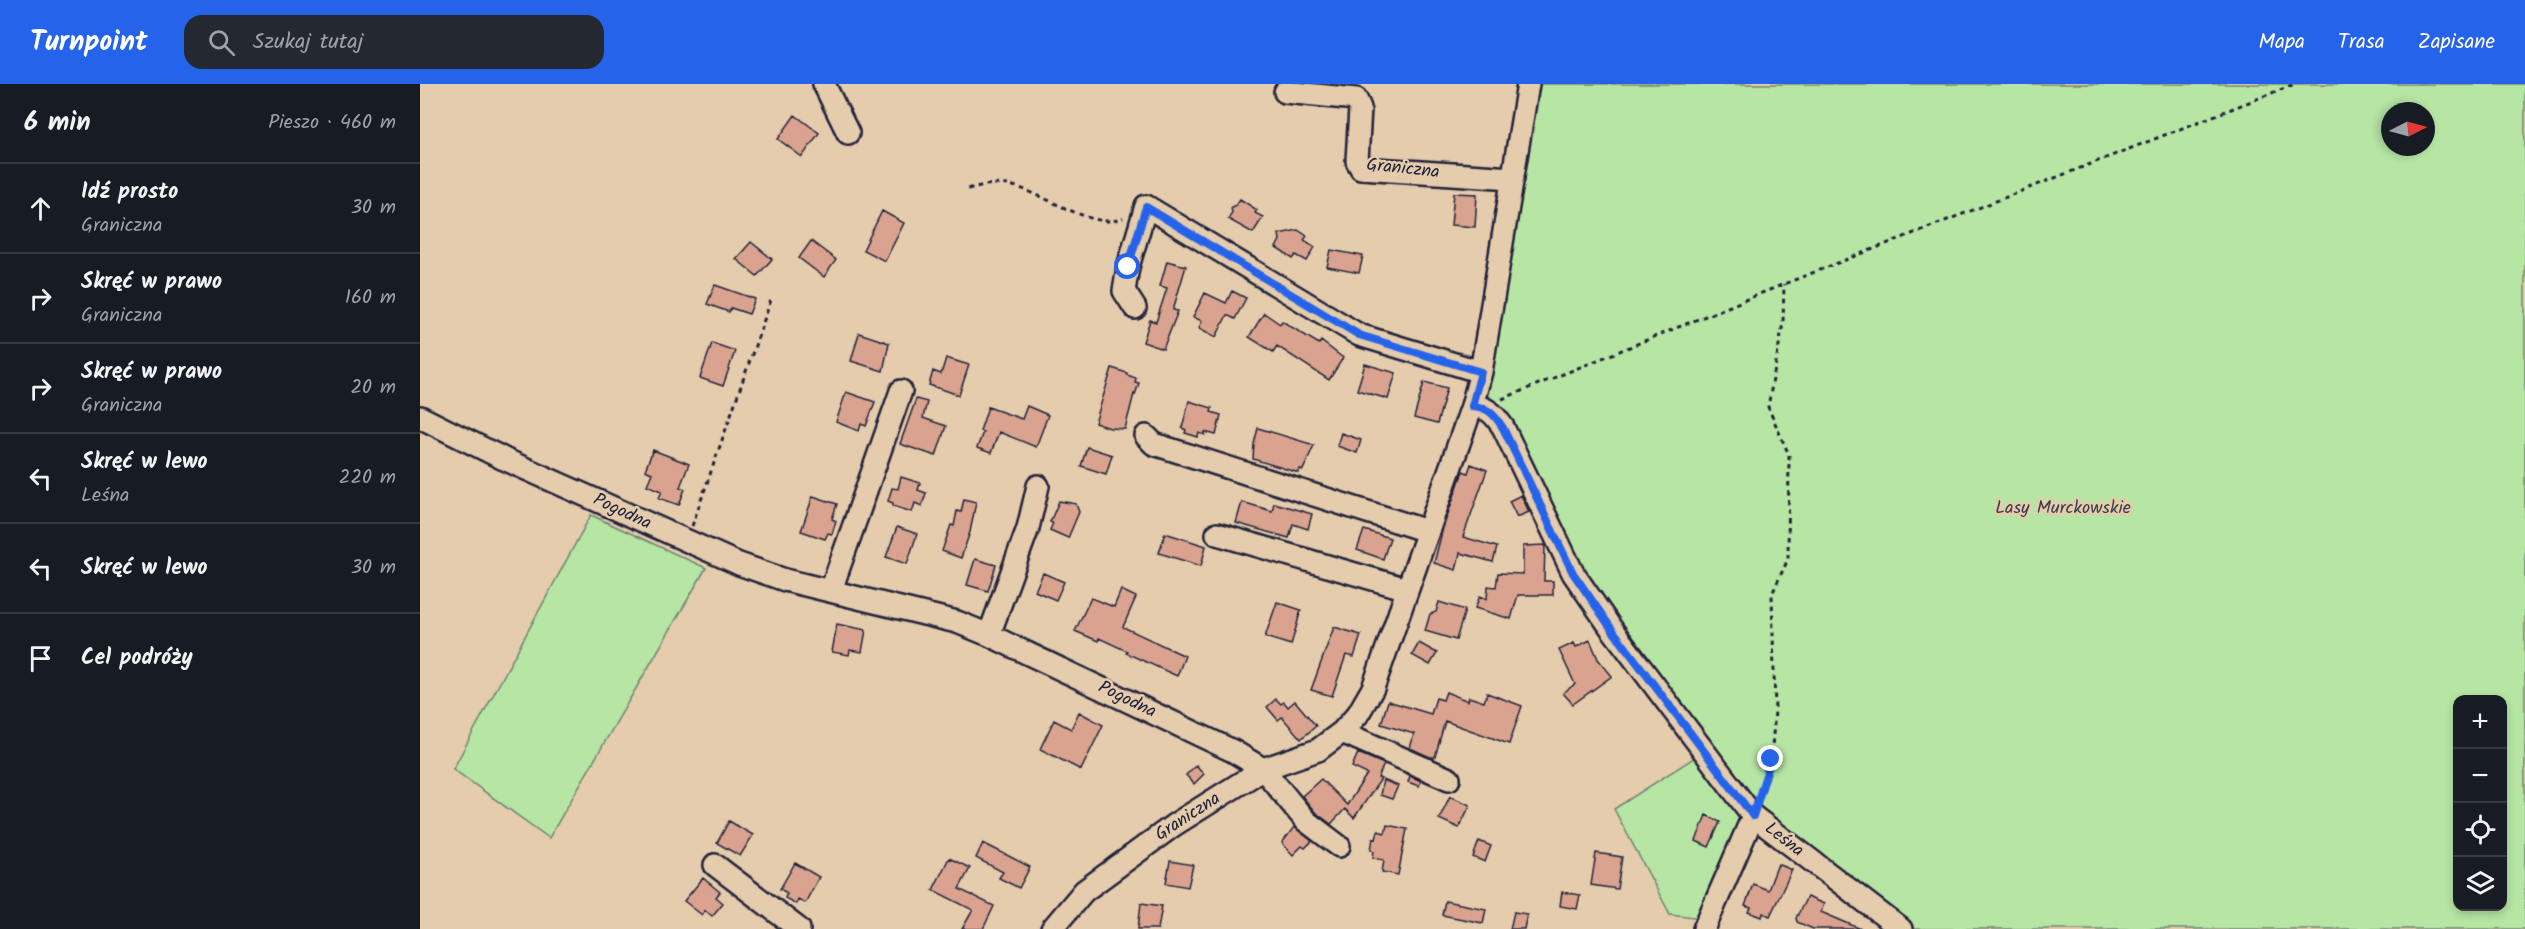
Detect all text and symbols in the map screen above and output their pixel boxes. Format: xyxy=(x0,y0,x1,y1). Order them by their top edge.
search box xyxy=(184,15,604,69)
text: Turnpoint xyxy=(30,20,148,65)
text: Szukaj tutaj xyxy=(253,25,363,60)
icon: search xyxy=(205,26,238,59)
text: Mapa xyxy=(2259,26,2305,59)
text: Trasa xyxy=(2338,26,2385,59)
text: Zapisane xyxy=(2418,26,2495,59)
text: 6 min xyxy=(24,102,91,144)
north arrow xyxy=(2381,102,2435,156)
text: Pieszo · 460 m xyxy=(268,107,396,139)
street label: Graniczna xyxy=(1365,151,1441,187)
text: Idź prosto xyxy=(81,175,178,210)
icon: ahead xyxy=(24,192,57,225)
text: 30 m xyxy=(351,192,396,224)
text: Graniczna xyxy=(81,210,162,242)
route start xyxy=(1114,253,1140,279)
text: Skręć w prawo xyxy=(81,265,222,300)
icon: right xyxy=(24,282,57,315)
text: 160 m xyxy=(345,282,396,314)
text: Graniczna xyxy=(81,300,162,332)
text: Skręć w prawo xyxy=(81,355,222,390)
icon: right xyxy=(24,372,57,405)
text: 20 m xyxy=(350,372,396,404)
text: Graniczna xyxy=(81,390,162,422)
text: Skręć w lewo xyxy=(81,445,208,480)
icon: left xyxy=(24,462,57,495)
text: 220 m xyxy=(339,462,396,494)
text: Leśna xyxy=(81,480,129,512)
street label: Pogodna xyxy=(588,486,656,538)
park label: Lasy Murckowskie xyxy=(1995,494,2131,523)
text: Skręć w lewo xyxy=(81,551,208,586)
icon: left xyxy=(24,552,57,585)
text: 30 m xyxy=(351,552,396,584)
text: Cel podróży xyxy=(81,641,193,676)
icon: arrive xyxy=(24,642,57,675)
street label: Pogodna xyxy=(1093,673,1161,727)
map controls xyxy=(2453,695,2507,911)
button: + xyxy=(2453,695,2507,749)
route end xyxy=(1757,745,1783,771)
button: − xyxy=(2453,749,2507,803)
street label: Graniczna xyxy=(1149,785,1227,849)
button: locate xyxy=(2453,803,2507,857)
street label: Leśna xyxy=(1758,815,1810,865)
button: layers xyxy=(2453,857,2507,911)

